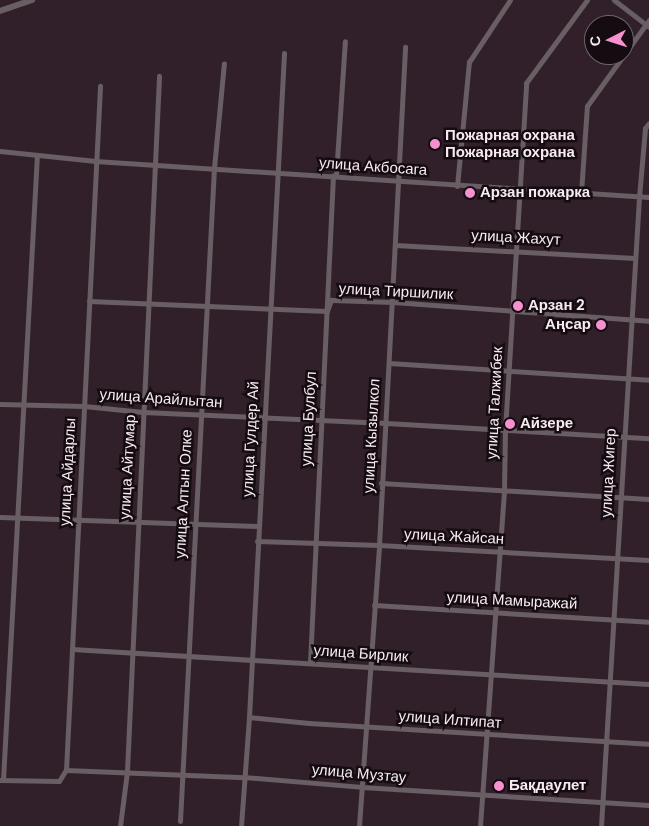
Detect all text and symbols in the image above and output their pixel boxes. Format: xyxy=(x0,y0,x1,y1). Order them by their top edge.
north arrow xyxy=(584,15,634,65)
text: С xyxy=(586,35,604,47)
place label: Пожарная охрана Пожарная охрана xyxy=(445,126,575,161)
marker: Пожарная охрана Пожарная охрана xyxy=(429,138,441,150)
street label: улица Акбосага xyxy=(318,154,428,180)
place label: Арзан пожарка xyxy=(480,184,590,202)
marker: Арзан пожарка xyxy=(464,187,476,199)
street label: улица Жахут xyxy=(471,227,561,249)
street label: улица Тиршилик xyxy=(338,280,454,304)
place label: Арзан 2 xyxy=(528,297,585,315)
marker: Арзан 2 xyxy=(512,300,524,312)
place label: Аңсар xyxy=(545,316,591,334)
marker: Аңсар xyxy=(595,319,607,331)
street label: улица Талжибек xyxy=(483,346,507,460)
street label: улица Булбул xyxy=(298,371,320,467)
street label: улица Кызылкол xyxy=(360,378,384,494)
street label: улица Гулдер Ай xyxy=(239,381,263,497)
street label: улица Арайлытан xyxy=(99,386,223,412)
street label: улица Айтумар xyxy=(116,414,140,520)
place label: Айзере xyxy=(520,415,573,433)
street label: улица Айдарлы xyxy=(56,418,80,526)
marker: Айзере xyxy=(504,418,516,430)
street label: улица Жигер xyxy=(598,428,620,518)
street label: улица Алтын Олке xyxy=(172,429,196,559)
street label: улица Жайсан xyxy=(404,525,504,549)
street label: улица Мамыражай xyxy=(446,589,578,613)
street label: улица Бирлик xyxy=(313,642,409,666)
street label: улица Илтипат xyxy=(398,707,502,733)
street label: улица Музтау xyxy=(311,761,407,787)
place label: Бақдаулет xyxy=(509,777,586,795)
marker: Бақдаулет xyxy=(493,780,505,792)

